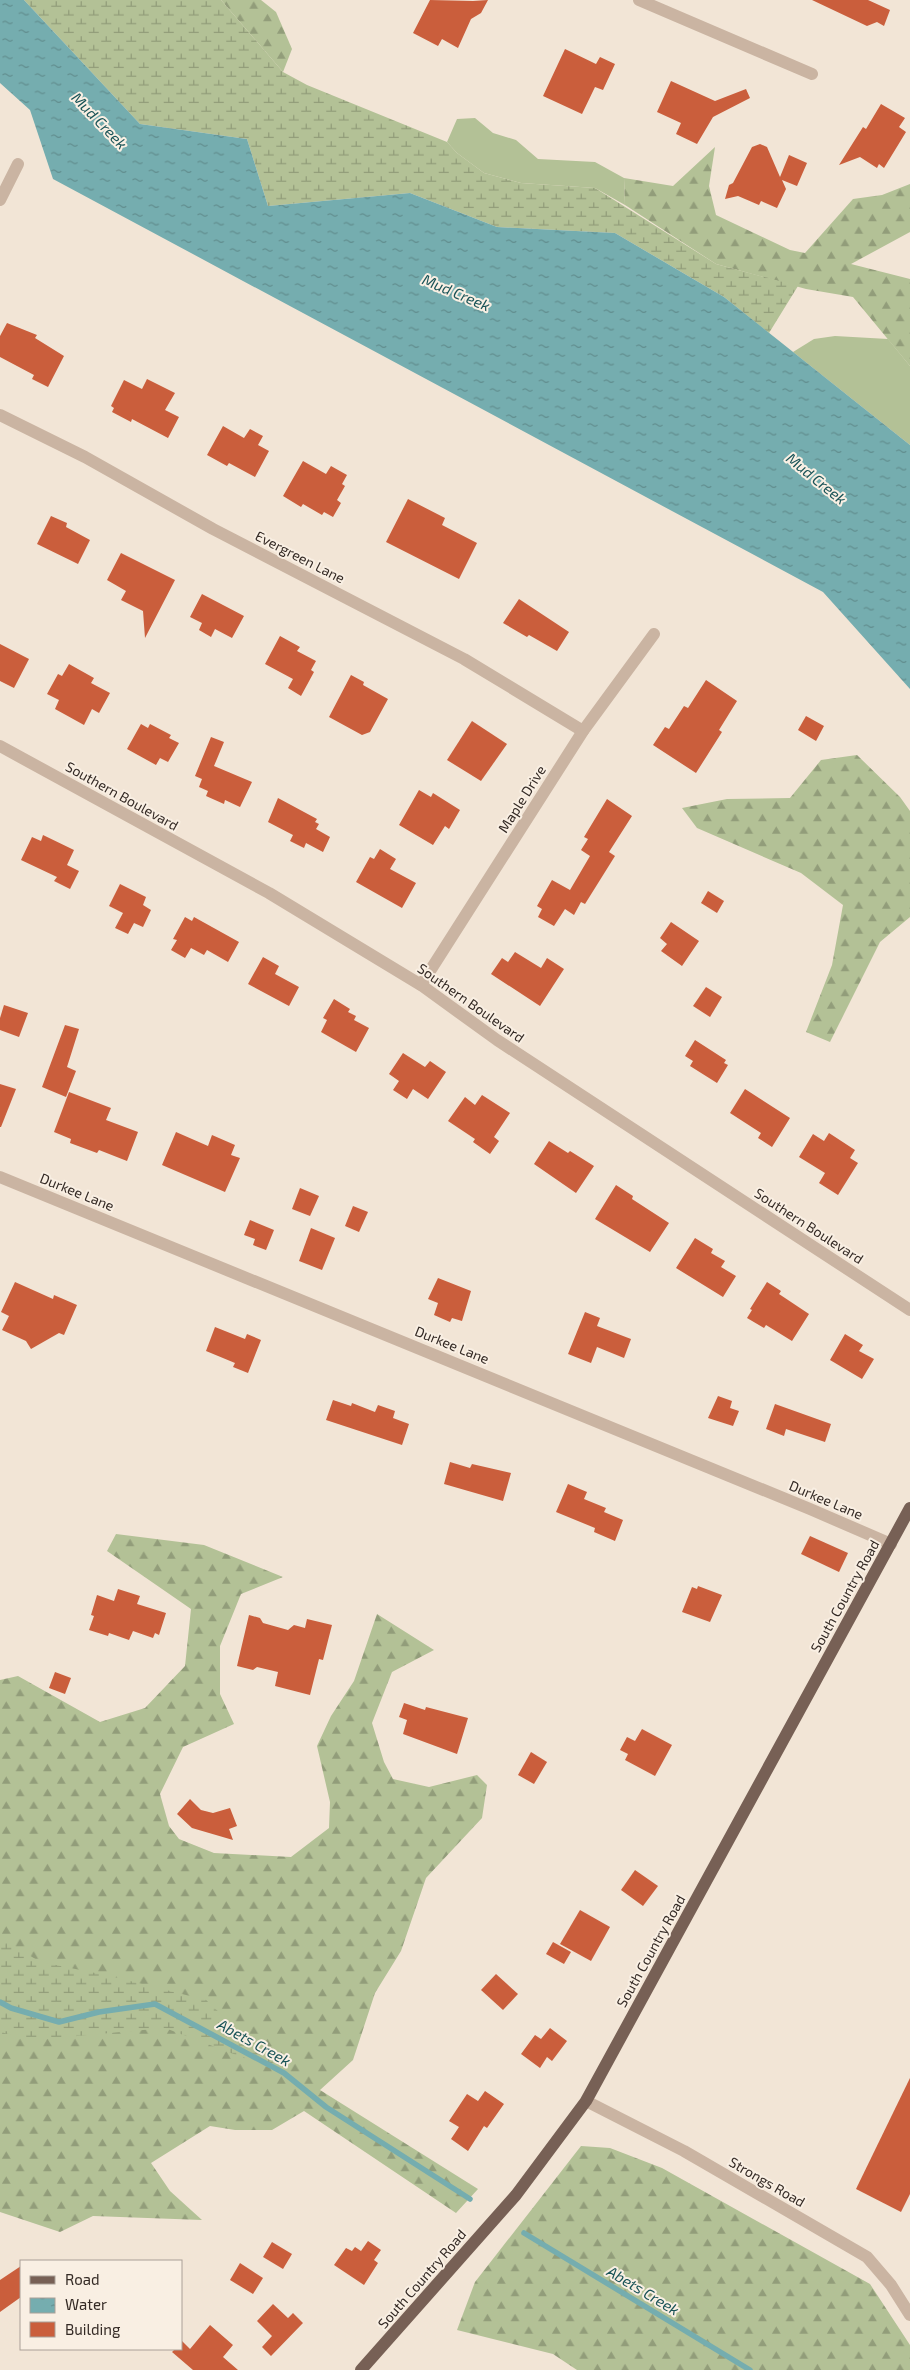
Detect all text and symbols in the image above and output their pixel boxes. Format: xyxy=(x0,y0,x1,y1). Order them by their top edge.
water label: Mud Creek xyxy=(68,88,131,153)
water label: Mud Creek xyxy=(420,270,493,314)
water label: Mud Creek xyxy=(783,449,850,508)
street label: Evergreen Lane xyxy=(253,527,348,586)
street label: Southern Boulevard xyxy=(63,757,182,834)
street label: Maple Drive xyxy=(494,762,549,836)
street label: Southern Boulevard xyxy=(415,959,528,1046)
street label: Durkee Lane xyxy=(38,1169,117,1214)
street label: Southern Boulevard xyxy=(752,1184,867,1267)
street label: Durkee Lane xyxy=(413,1322,492,1367)
street label: Durkee Lane xyxy=(787,1476,866,1523)
street label: South Country Road xyxy=(807,1537,883,1655)
street label: South Country Road xyxy=(613,1892,689,2010)
water label: Abets Creek xyxy=(214,2014,294,2070)
street label: Strongs Road xyxy=(726,2153,808,2210)
street label: South Country Road xyxy=(374,2226,469,2332)
legend xyxy=(20,2260,182,2350)
water label: Abets Creek xyxy=(603,2261,683,2319)
text: Road xyxy=(65,2270,100,2288)
text: Water xyxy=(65,2295,107,2313)
text: Building xyxy=(65,2320,121,2338)

